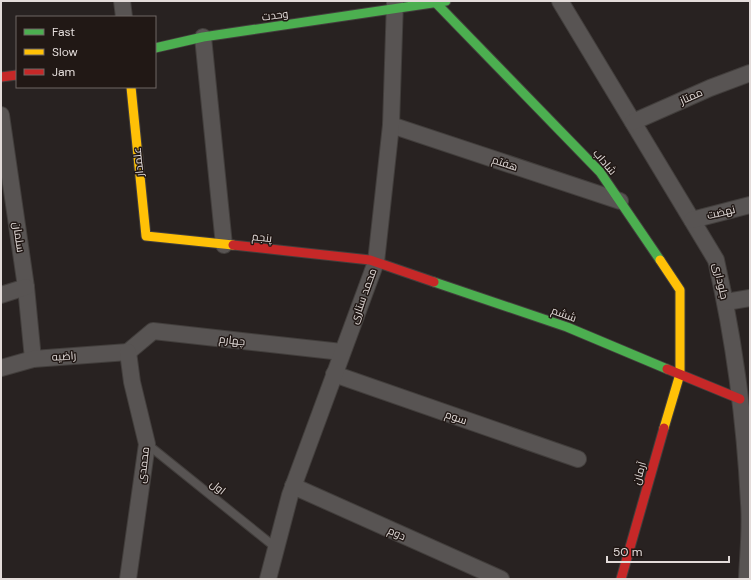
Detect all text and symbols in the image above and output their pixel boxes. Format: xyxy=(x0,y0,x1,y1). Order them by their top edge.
street label: وحدت xyxy=(261,6,289,24)
legend xyxy=(16,16,156,88)
text: Fast xyxy=(52,24,75,40)
text: Slow xyxy=(52,44,78,60)
text: Jam xyxy=(52,64,75,80)
street label: ممتاز xyxy=(676,85,705,108)
street label: شاداب xyxy=(590,146,620,178)
street label: علمدار xyxy=(130,147,147,178)
street label: هفتم xyxy=(490,152,520,175)
street label: نهضت xyxy=(705,202,737,222)
street label: سلمان xyxy=(10,221,28,253)
street label: پنجم xyxy=(251,229,273,246)
street label: جلوداری xyxy=(710,261,732,301)
street label: محمد ستاری xyxy=(346,266,380,326)
street label: ششم xyxy=(549,303,579,326)
street label: چهارم xyxy=(218,332,246,349)
street label: راضیه xyxy=(51,348,77,364)
street label: سوم xyxy=(443,407,469,428)
street label: محمدی xyxy=(134,446,152,484)
street label: آرمان xyxy=(629,460,649,486)
street label: اول xyxy=(207,476,229,498)
street label: دوم xyxy=(385,523,408,544)
scale bar xyxy=(607,538,729,564)
text: 50 m xyxy=(613,544,642,560)

